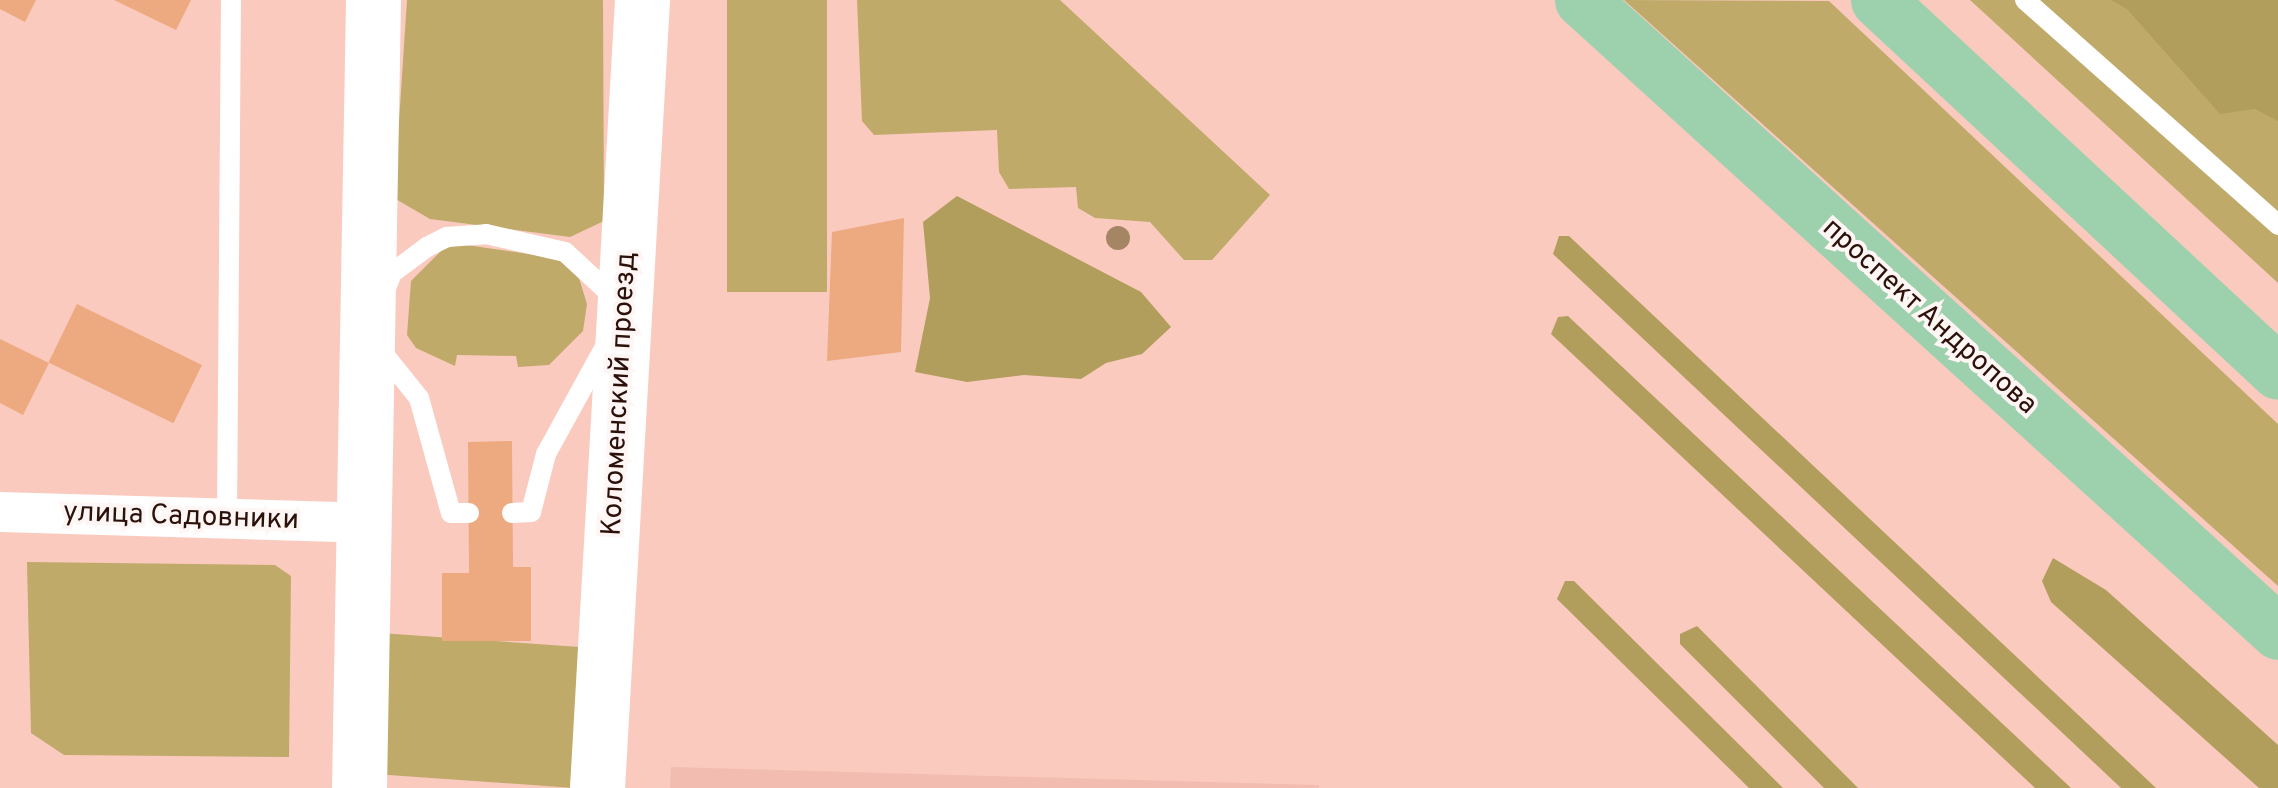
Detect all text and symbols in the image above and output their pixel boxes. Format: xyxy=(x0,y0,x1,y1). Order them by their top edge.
street label: проспект Андропова xyxy=(1814,211,2044,423)
street label: Коломенский проезд xyxy=(596,251,644,537)
street label: улица Садовники xyxy=(62,496,300,538)

